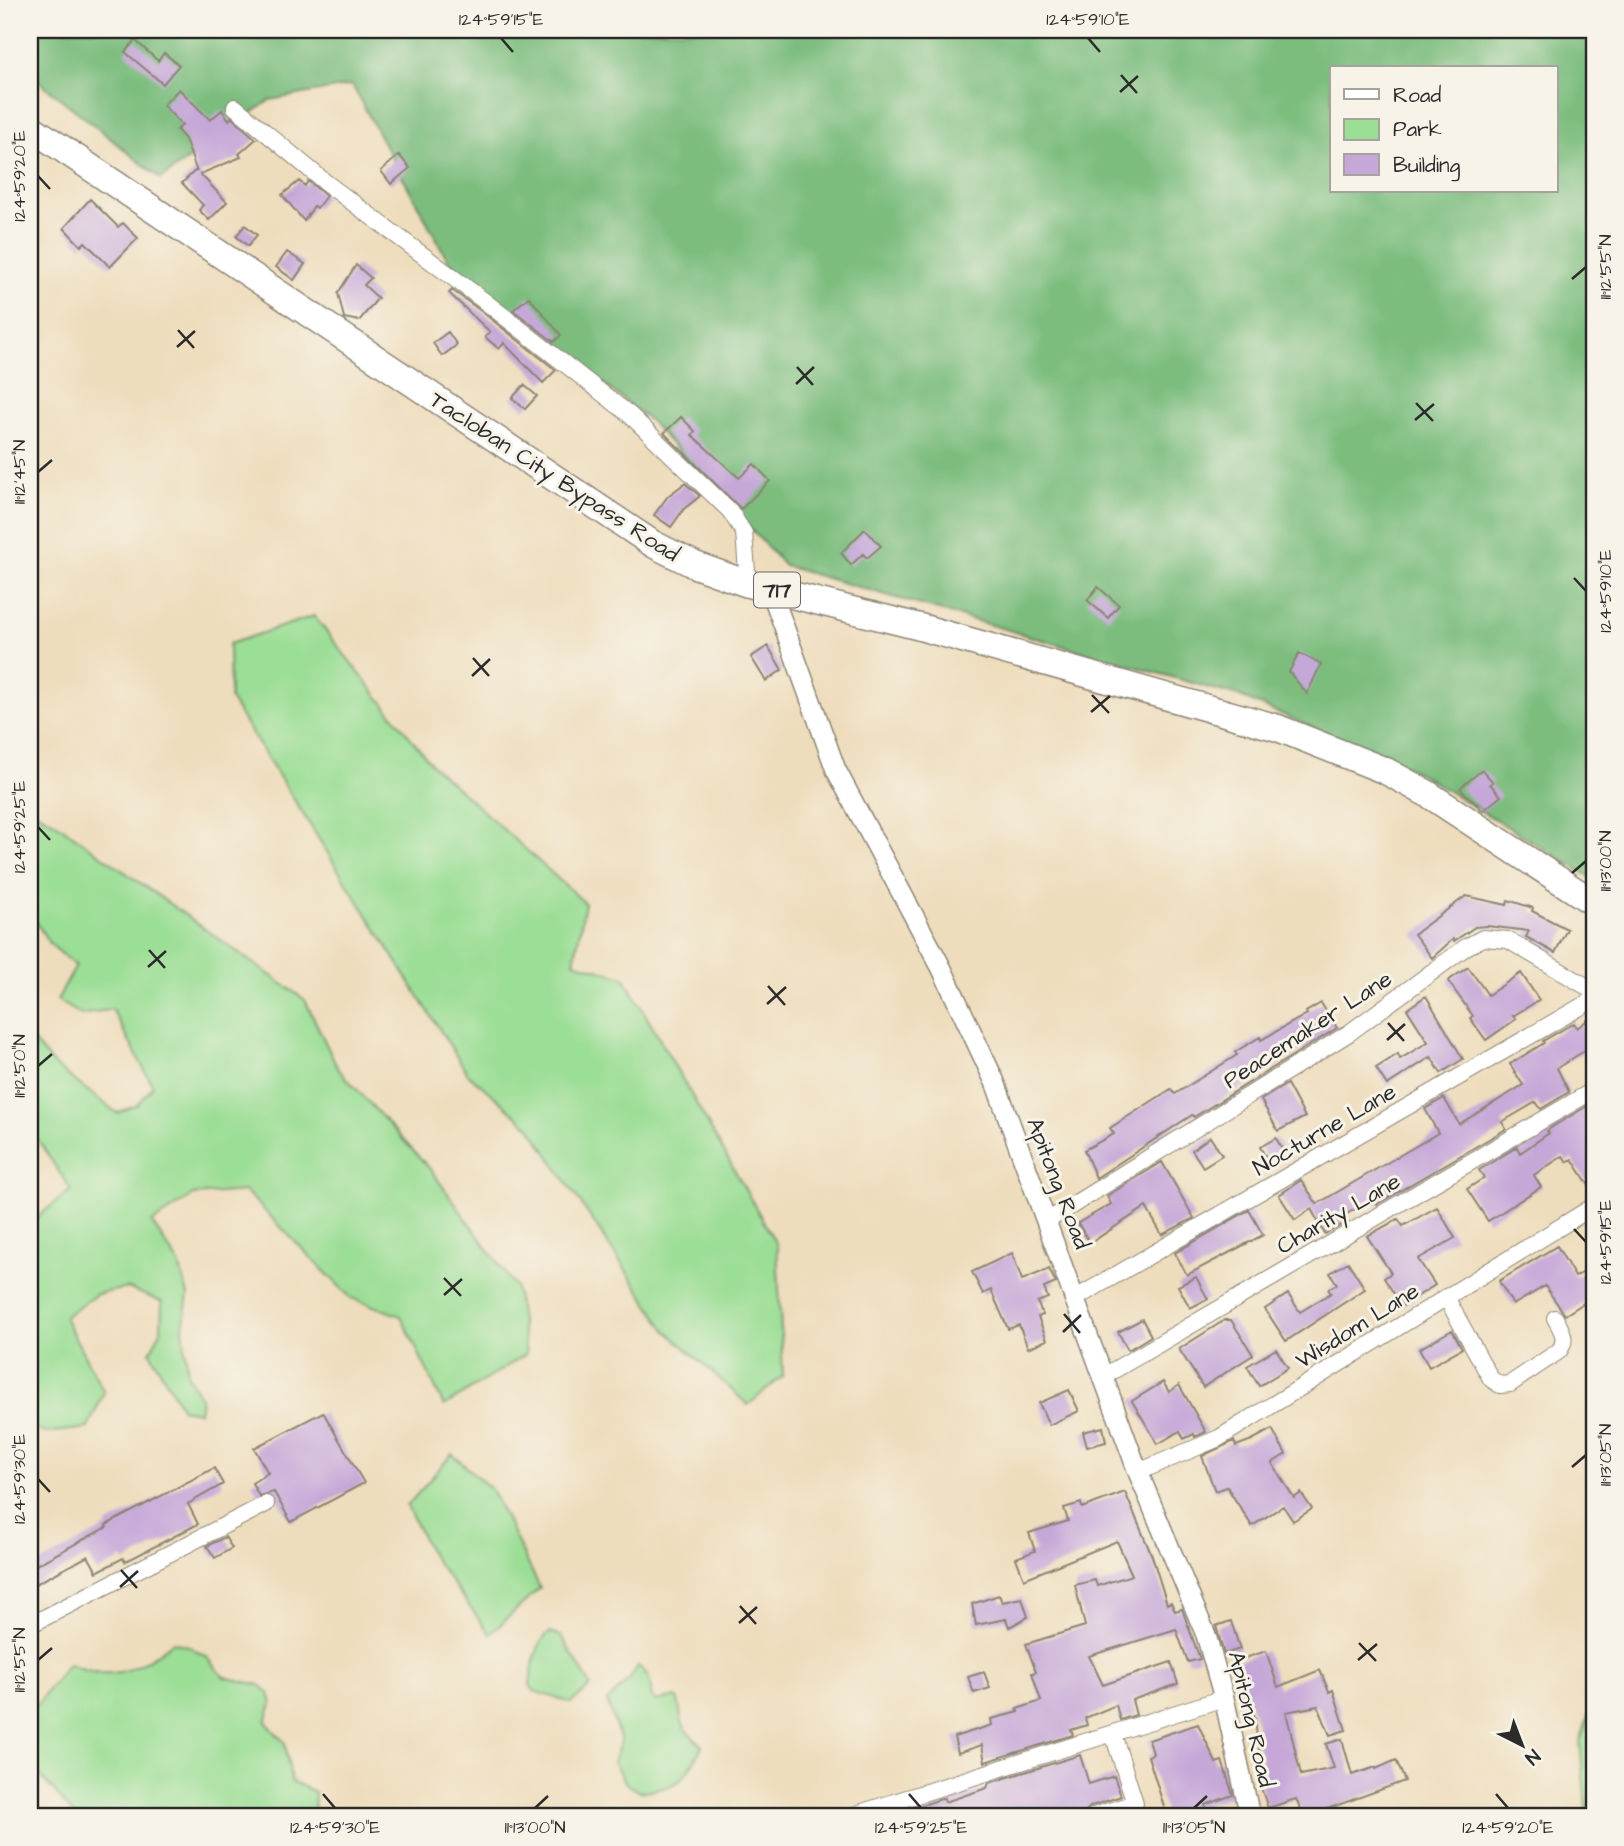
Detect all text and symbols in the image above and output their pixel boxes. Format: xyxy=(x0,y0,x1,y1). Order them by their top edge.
text: 124°59'15"E xyxy=(459,7,544,32)
text: 124°59'10"E xyxy=(1046,7,1130,32)
legend xyxy=(1330,66,1558,192)
text: Road xyxy=(1393,81,1441,110)
text: Park xyxy=(1393,115,1442,144)
text: 124°59'20"E xyxy=(7,130,32,222)
text: Building xyxy=(1393,151,1461,182)
text: 11°12'55"N xyxy=(1593,234,1618,300)
street label: Tacloban City Bypass Road xyxy=(423,384,686,571)
text: 11°12'45"N xyxy=(7,440,32,504)
text: 124°59'10"E xyxy=(1593,549,1618,633)
road number: 717 xyxy=(754,572,800,608)
text: 124°59'25"E xyxy=(7,780,32,873)
text: 11°13'00"N xyxy=(1593,830,1618,892)
street label: Peacemaker Lane xyxy=(1217,963,1398,1096)
text: 11°12'50"N xyxy=(7,1034,32,1098)
street label: Nocturne Lane xyxy=(1247,1076,1402,1184)
street label: Apitong Road xyxy=(1017,1113,1098,1254)
street label: Charity Lane xyxy=(1271,1165,1407,1263)
text: 124°59'15"E xyxy=(1593,1199,1618,1284)
street label: Wisdom Lane xyxy=(1290,1275,1425,1377)
text: 11°13'05"N xyxy=(1593,1424,1618,1486)
text: 124°59'30"E xyxy=(7,1434,32,1524)
text: 11°12'55"N xyxy=(7,1627,32,1693)
street label: Apitong Road xyxy=(1219,1648,1282,1791)
north arrow xyxy=(1488,1710,1558,1780)
text: N xyxy=(1519,1742,1546,1771)
text: 124°59'30"E xyxy=(290,1815,380,1840)
text: 11°13'00"N xyxy=(504,1815,566,1840)
text: 124°59'25"E xyxy=(875,1815,968,1840)
text: 11°13'05"N xyxy=(1163,1815,1225,1840)
text: 124°59'20"E xyxy=(1462,1815,1554,1840)

